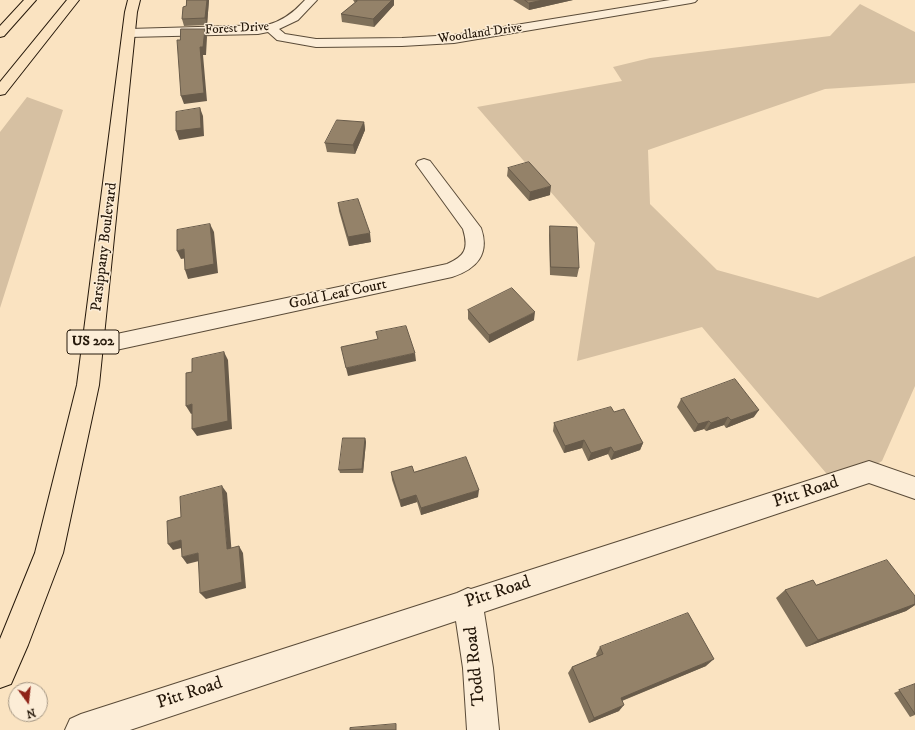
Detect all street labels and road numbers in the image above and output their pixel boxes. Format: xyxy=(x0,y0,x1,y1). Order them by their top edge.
street label: Forest Drive xyxy=(205,20,269,38)
street label: Woodland Drive xyxy=(437,20,523,48)
street label: Parsippany Boulevard xyxy=(88,182,122,312)
street label: Gold Leaf Court xyxy=(288,276,388,314)
road number: US 202 xyxy=(67,330,119,354)
street label: Pitt Road xyxy=(770,472,842,514)
street label: Pitt Road xyxy=(462,572,534,614)
street label: Todd Road xyxy=(461,625,491,707)
street label: Pitt Road xyxy=(154,673,226,715)

